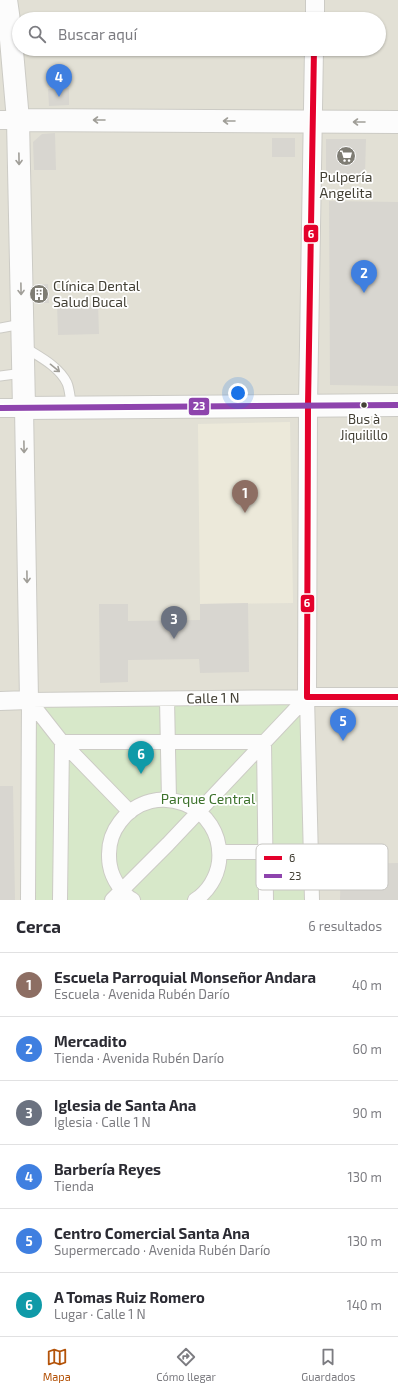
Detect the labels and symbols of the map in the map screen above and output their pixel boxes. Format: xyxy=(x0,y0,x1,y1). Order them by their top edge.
pin: 4 xyxy=(46,64,72,97)
one-way arrow xyxy=(93,117,106,124)
one-way arrow xyxy=(223,117,236,125)
one-way arrow xyxy=(353,118,366,126)
supermarket icon: Pulpería Angelita xyxy=(335,145,357,167)
one-way arrow xyxy=(15,152,23,165)
place label: Pulpería Angelita xyxy=(320,168,372,201)
line badge: 6 xyxy=(303,224,319,243)
text: 6 xyxy=(308,227,315,240)
pin: 2 xyxy=(351,260,377,293)
place label: Clínica Dental Salud Bucal xyxy=(53,277,141,310)
one-way arrow xyxy=(18,282,25,295)
building icon: Clínica Dental Salud Bucal xyxy=(28,283,50,305)
one-way arrow xyxy=(49,364,60,373)
your location xyxy=(228,383,248,403)
line badge: 23 xyxy=(188,397,210,416)
text: 23 xyxy=(193,399,205,412)
marker: Bus à Jiquilillo xyxy=(359,400,369,410)
place label: Bus à Jiquilillo xyxy=(340,411,388,443)
one-way arrow xyxy=(21,440,28,453)
pin: 1 xyxy=(232,480,258,513)
one-way arrow xyxy=(23,570,30,583)
line badge: 6 xyxy=(300,594,315,613)
text: 6 xyxy=(304,596,311,609)
pin: 3 xyxy=(161,606,187,639)
street label: Calle 1 N xyxy=(186,689,240,706)
pin: 5 xyxy=(330,708,356,741)
pin: 6 xyxy=(128,741,154,774)
park label: Parque Central xyxy=(161,790,256,807)
legend xyxy=(256,844,388,890)
text: 6 xyxy=(289,851,295,864)
text: 23 xyxy=(289,869,301,882)

